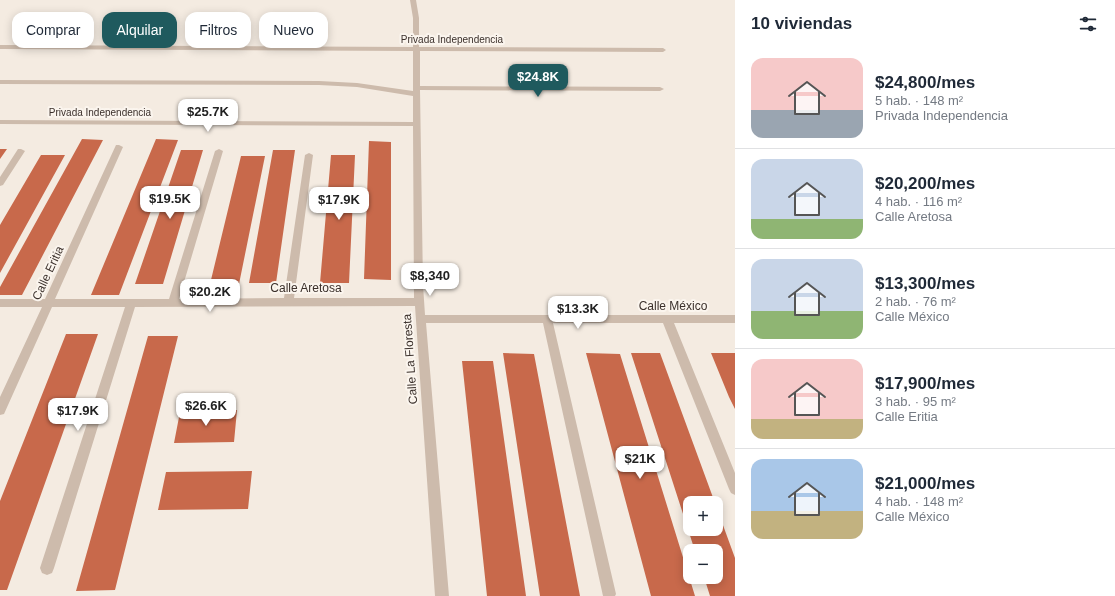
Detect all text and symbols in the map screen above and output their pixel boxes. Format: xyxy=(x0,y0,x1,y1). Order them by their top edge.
chip: Comprar xyxy=(12,12,94,48)
chip: Alquilar xyxy=(102,12,177,48)
chip: Filtros xyxy=(185,12,251,48)
chip: Nuevo xyxy=(259,12,328,48)
icon: filters xyxy=(1077,13,1099,35)
text: 10 viviendas xyxy=(751,14,852,33)
street label: Privada Independencia xyxy=(401,34,504,45)
pin: $24.8K xyxy=(505,64,571,98)
text: $24.8K xyxy=(517,69,559,84)
text: $24,800/mes xyxy=(875,73,975,92)
icon: home xyxy=(783,74,831,122)
text: 5 hab. · 148 m² xyxy=(875,93,963,108)
pin: $25.7K xyxy=(175,99,241,133)
text: $25.7K xyxy=(187,104,229,119)
street label: Privada Independencia xyxy=(49,107,152,118)
text: Privada Independencia xyxy=(875,108,1008,123)
text: $20,200/mes xyxy=(875,174,975,193)
icon: home xyxy=(783,175,831,223)
pin: $19.5K xyxy=(137,186,203,220)
pin: $17.9K xyxy=(306,187,372,221)
text: $19.5K xyxy=(149,191,191,206)
text: $17.9K xyxy=(318,192,360,207)
text: 4 hab. · 116 m² xyxy=(875,194,962,209)
text: Calle Aretosa xyxy=(875,209,952,224)
street label: Calle Eritia xyxy=(29,243,67,302)
pin: $8,340 xyxy=(397,263,463,297)
text: $8,340 xyxy=(410,268,450,283)
text: $13,300/mes xyxy=(875,274,975,293)
icon: home xyxy=(783,275,831,323)
pin: $20.2K xyxy=(177,279,243,313)
street label: Calle Aretosa xyxy=(270,281,342,295)
text: $20.2K xyxy=(189,284,231,299)
text: 2 hab. · 76 m² xyxy=(875,294,956,309)
pin: $13.3K xyxy=(545,296,611,330)
street label: Calle México xyxy=(639,299,708,313)
text: $13.3K xyxy=(557,301,599,316)
text: Calle México xyxy=(875,309,949,324)
street label: Calle La Floresta xyxy=(400,313,420,405)
text: $17,900/mes xyxy=(875,374,975,393)
icon: home xyxy=(783,375,831,423)
pin: $26.6K xyxy=(173,393,239,427)
text: 3 hab. · 95 m² xyxy=(875,394,956,409)
pin: $17.9K xyxy=(45,398,111,432)
text: $26.6K xyxy=(185,398,227,413)
text: $17.9K xyxy=(57,403,99,418)
text: Calle Eritia xyxy=(875,409,938,424)
pin: $21K xyxy=(616,446,664,480)
text: $21K xyxy=(624,451,656,466)
text: $21,000/mes xyxy=(875,474,975,493)
icon: home xyxy=(783,475,831,523)
text: 4 hab. · 148 m² xyxy=(875,494,963,509)
map controls xyxy=(683,496,723,584)
button: + xyxy=(683,496,723,536)
text: Calle México xyxy=(875,509,949,524)
button: − xyxy=(683,544,723,584)

